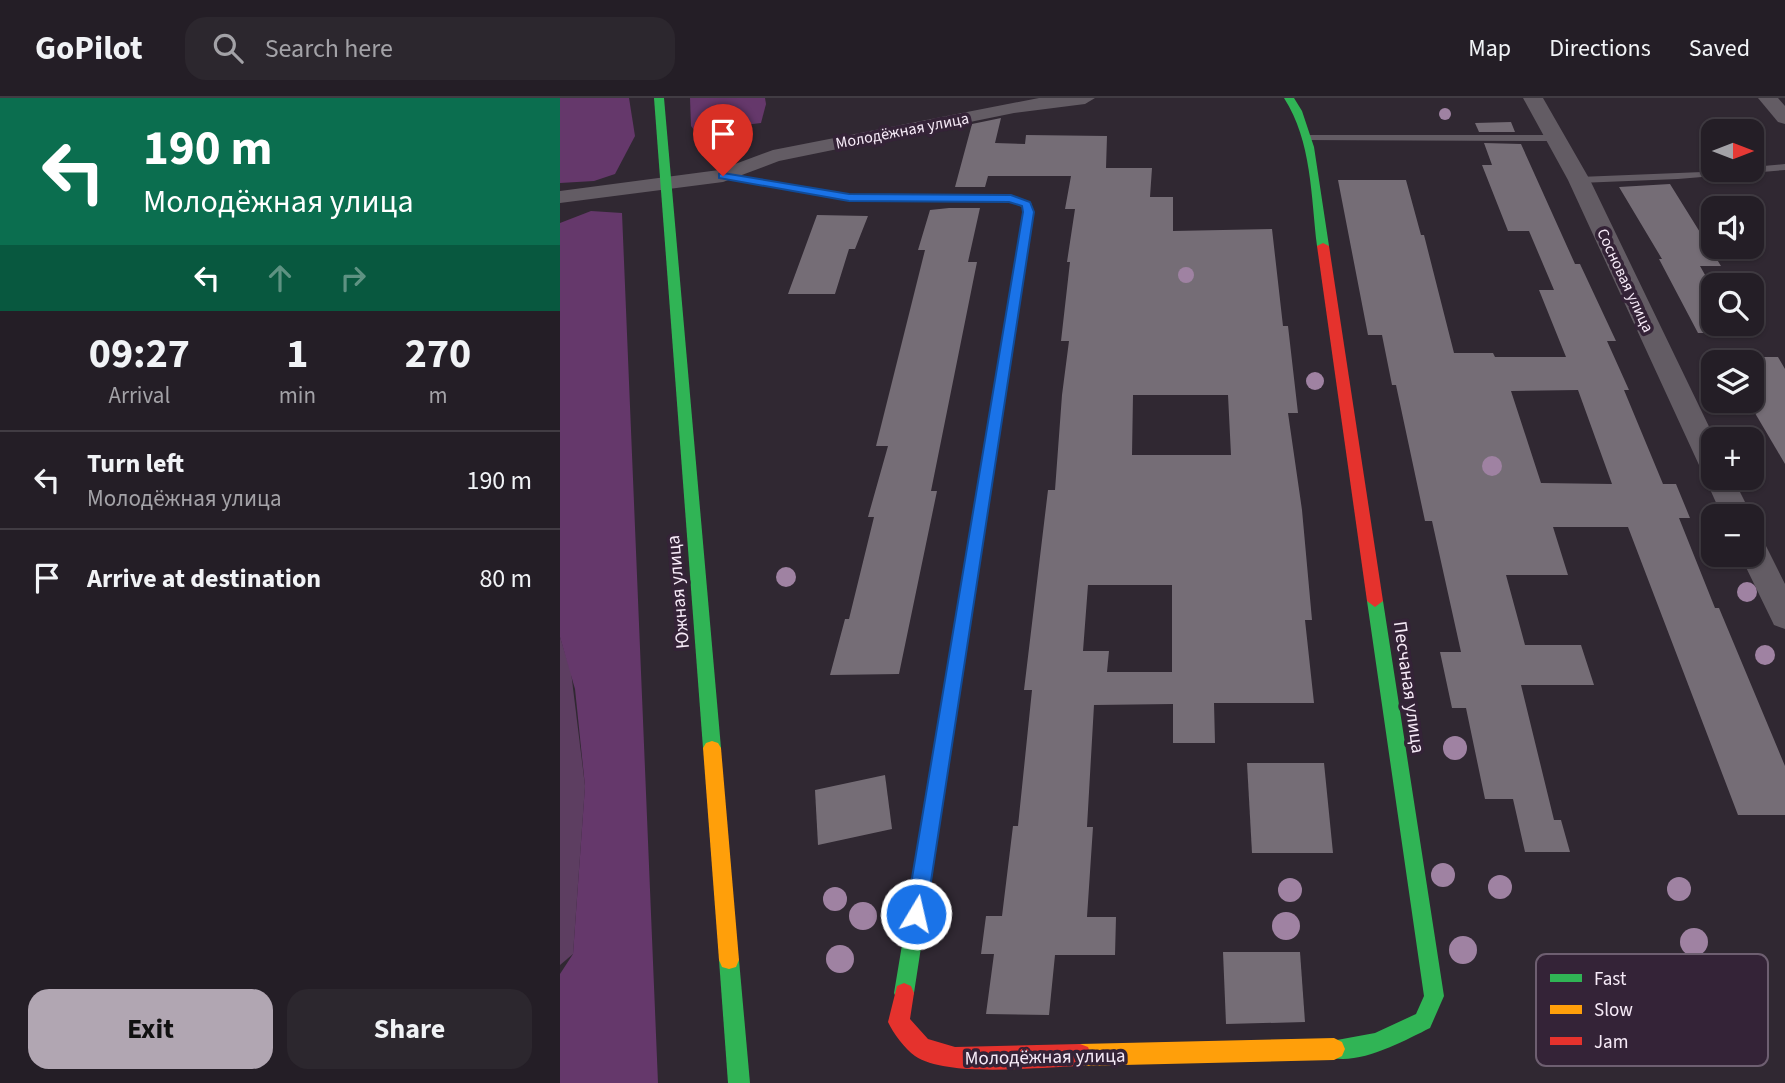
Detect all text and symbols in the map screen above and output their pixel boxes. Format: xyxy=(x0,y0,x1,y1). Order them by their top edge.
search box xyxy=(185,17,675,80)
text: GoPilot xyxy=(35,25,143,72)
icon: search xyxy=(209,29,247,67)
text: Search here xyxy=(265,30,393,67)
text: Map xyxy=(1468,31,1511,66)
text: Directions xyxy=(1549,31,1651,66)
text: Saved xyxy=(1689,31,1750,66)
pin xyxy=(693,104,753,176)
street label: Молодёжная улица xyxy=(834,107,971,155)
text: 190 m xyxy=(143,114,272,184)
icon: arrive xyxy=(704,115,742,153)
north arrow xyxy=(1701,119,1764,182)
map controls xyxy=(1701,119,1764,567)
icon: left xyxy=(28,126,119,217)
text: Молодёжная улица xyxy=(143,179,414,225)
button: sound xyxy=(1701,196,1764,259)
street label: Сосновая улица xyxy=(1591,225,1659,336)
icon: left xyxy=(188,259,226,297)
icon: ahead xyxy=(261,259,299,297)
icon: right xyxy=(334,259,372,297)
button: search xyxy=(1701,273,1764,336)
text: 09:27 xyxy=(89,324,190,384)
text: 1 xyxy=(286,324,308,384)
text: 270 xyxy=(405,324,471,384)
button: layers xyxy=(1701,350,1764,413)
text: Arrival xyxy=(108,379,170,412)
text: min xyxy=(279,379,316,412)
text: m xyxy=(428,379,448,412)
button: + xyxy=(1701,427,1764,490)
text: Turn left xyxy=(87,445,184,482)
icon: left xyxy=(28,461,66,499)
text: 190 m xyxy=(466,462,532,499)
text: Молодёжная улица xyxy=(87,482,282,515)
button: − xyxy=(1701,504,1764,567)
street label: Южная улица xyxy=(660,534,697,650)
icon: arrive xyxy=(28,559,66,597)
text: Arrive at destination xyxy=(87,560,321,597)
text: 80 m xyxy=(479,560,532,597)
street label: Песчаная улица xyxy=(1386,619,1431,755)
position arrow xyxy=(879,877,953,951)
legend xyxy=(1536,954,1768,1066)
text: Fast xyxy=(1594,966,1627,993)
button: Exit xyxy=(28,989,273,1069)
button: Share xyxy=(287,989,532,1069)
text: Slow xyxy=(1594,997,1633,1024)
text: Jam xyxy=(1594,1029,1628,1056)
street label: Молодёжная улица xyxy=(964,1043,1126,1072)

